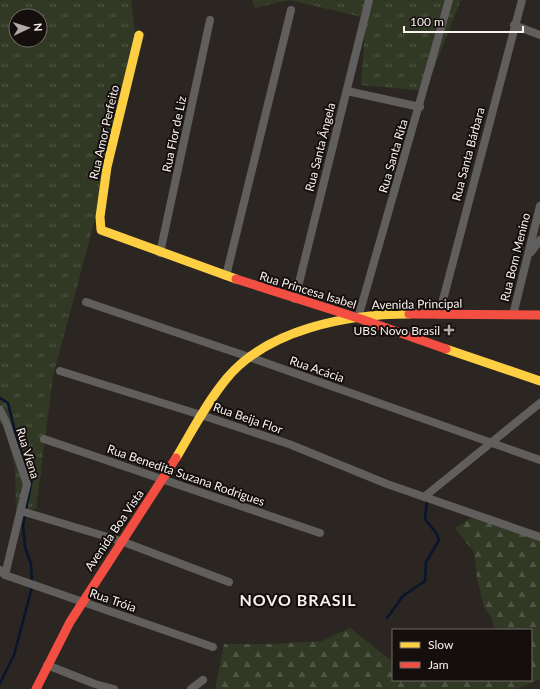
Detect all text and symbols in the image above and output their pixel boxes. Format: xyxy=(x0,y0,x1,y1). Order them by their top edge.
north arrow xyxy=(8,8,48,48)
scale bar xyxy=(404,8,523,34)
text: 100 m xyxy=(410,14,444,29)
text: N xyxy=(32,23,45,32)
street label: Rua Amor Perfeito xyxy=(86,83,122,181)
street label: Rua Flor de Liz xyxy=(159,94,189,173)
street label: Rua Santa Ângela xyxy=(302,101,338,193)
street label: Rua Santa Bárbara xyxy=(448,106,488,202)
street label: Rua Santa Rita xyxy=(375,117,411,195)
street label: Rua Bom Menino xyxy=(497,211,533,303)
street label: Rua Princesa Isabel xyxy=(258,268,358,312)
street label: Avenida Principal xyxy=(372,296,462,312)
place label: UBS Novo Brasil xyxy=(354,323,440,338)
marker: UBS Novo Brasil xyxy=(443,324,455,336)
street label: Rua Acácia xyxy=(288,353,346,385)
street label: Rua Beija Flor xyxy=(211,399,285,437)
street label: Rua Viena xyxy=(13,426,43,480)
street label: Rua Benedita Suzana Rodrigues xyxy=(105,441,267,509)
street label: Avenida Boa Vista xyxy=(81,486,147,574)
street label: Rua Tróia xyxy=(88,585,138,615)
district label: NOVO BRASIL xyxy=(239,590,357,609)
legend xyxy=(392,629,532,681)
text: Slow xyxy=(428,637,454,652)
text: Jam xyxy=(428,657,449,672)

